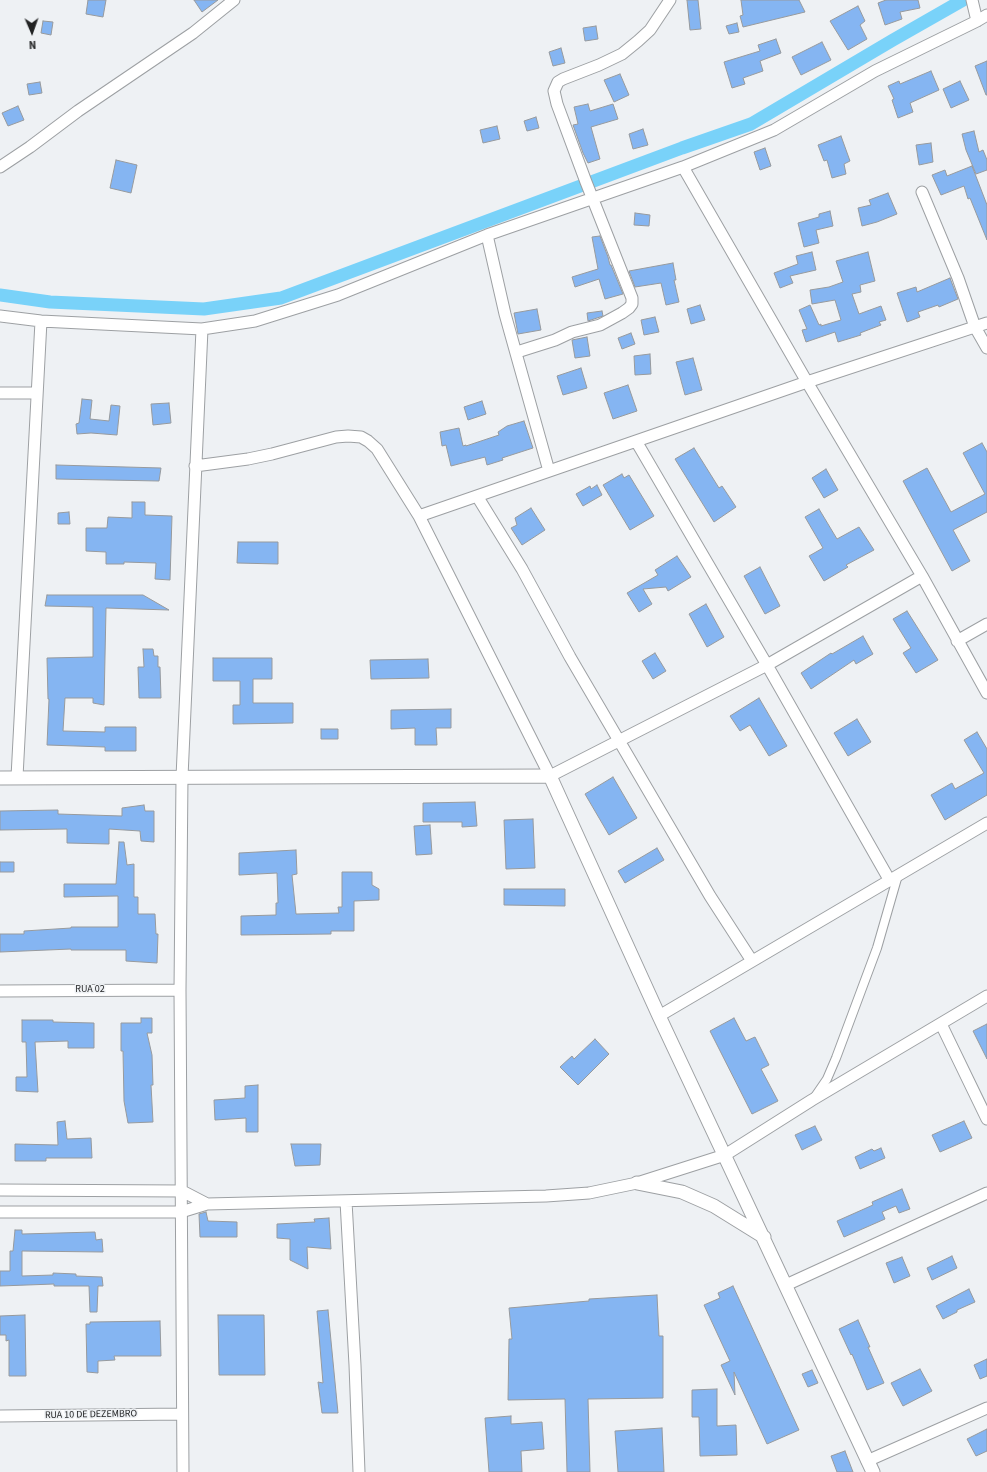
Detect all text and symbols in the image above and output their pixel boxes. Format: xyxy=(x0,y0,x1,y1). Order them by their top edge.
north arrow xyxy=(12,12,52,52)
text: N xyxy=(29,37,36,52)
street label: RUA 02 xyxy=(75,984,105,996)
street label: RUA 10 DE DEZEMBRO xyxy=(45,1408,137,1422)

